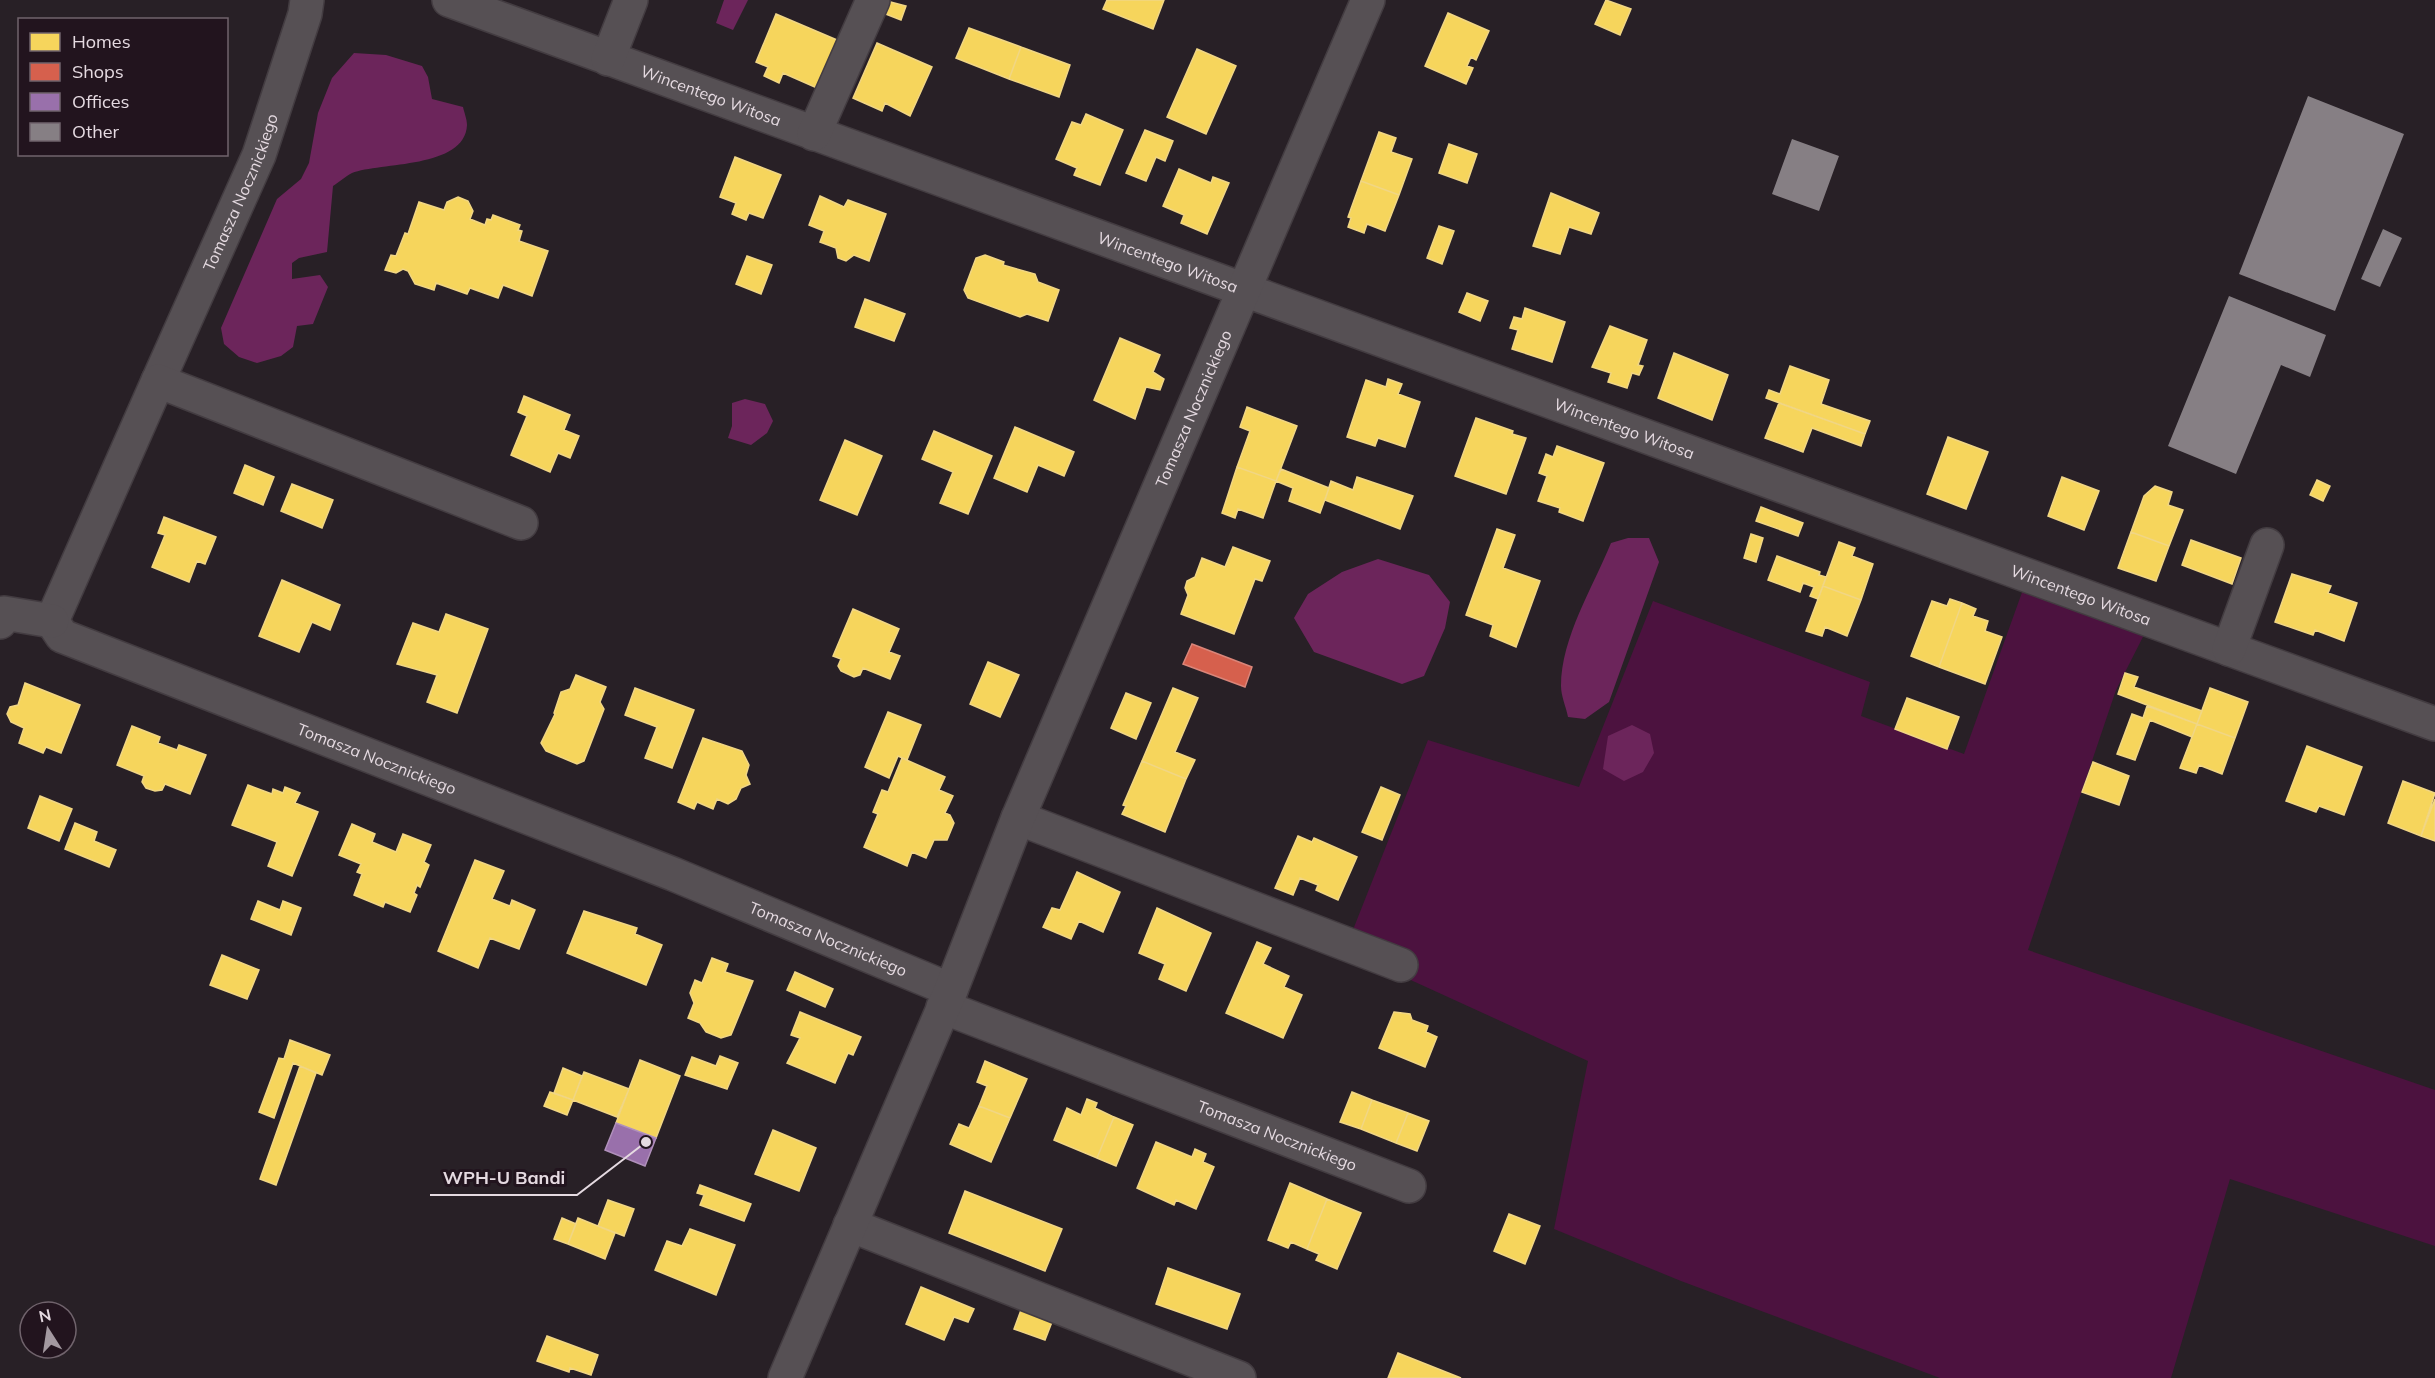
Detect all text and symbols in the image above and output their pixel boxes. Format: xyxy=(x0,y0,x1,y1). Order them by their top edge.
legend xyxy=(18,18,228,156)
text: Homes xyxy=(72,30,131,53)
text: Shops xyxy=(72,60,124,83)
street label: Wincentego Witosa xyxy=(638,61,784,130)
text: Offices xyxy=(72,90,130,113)
street label: Tomasza Nocznickiego xyxy=(198,111,282,274)
text: Other xyxy=(72,120,120,143)
street label: Wincentego Witosa xyxy=(1095,227,1241,297)
street label: Tomasza Nocznickiego xyxy=(1151,327,1236,490)
street label: Wincentego Witosa xyxy=(1551,394,1697,463)
street label: Wincentego Witosa xyxy=(2008,560,2154,630)
street label: Tomasza Nocznickiego xyxy=(294,719,459,799)
street label: Tomasza Nocznickiego xyxy=(746,897,910,981)
street label: Tomasza Nocznickiego xyxy=(1195,1096,1360,1175)
callout: WPH-U Bandi xyxy=(430,1159,577,1195)
text: WPH-U Bandi xyxy=(443,1166,565,1189)
north arrow xyxy=(18,1300,78,1360)
text: N xyxy=(37,1304,53,1326)

